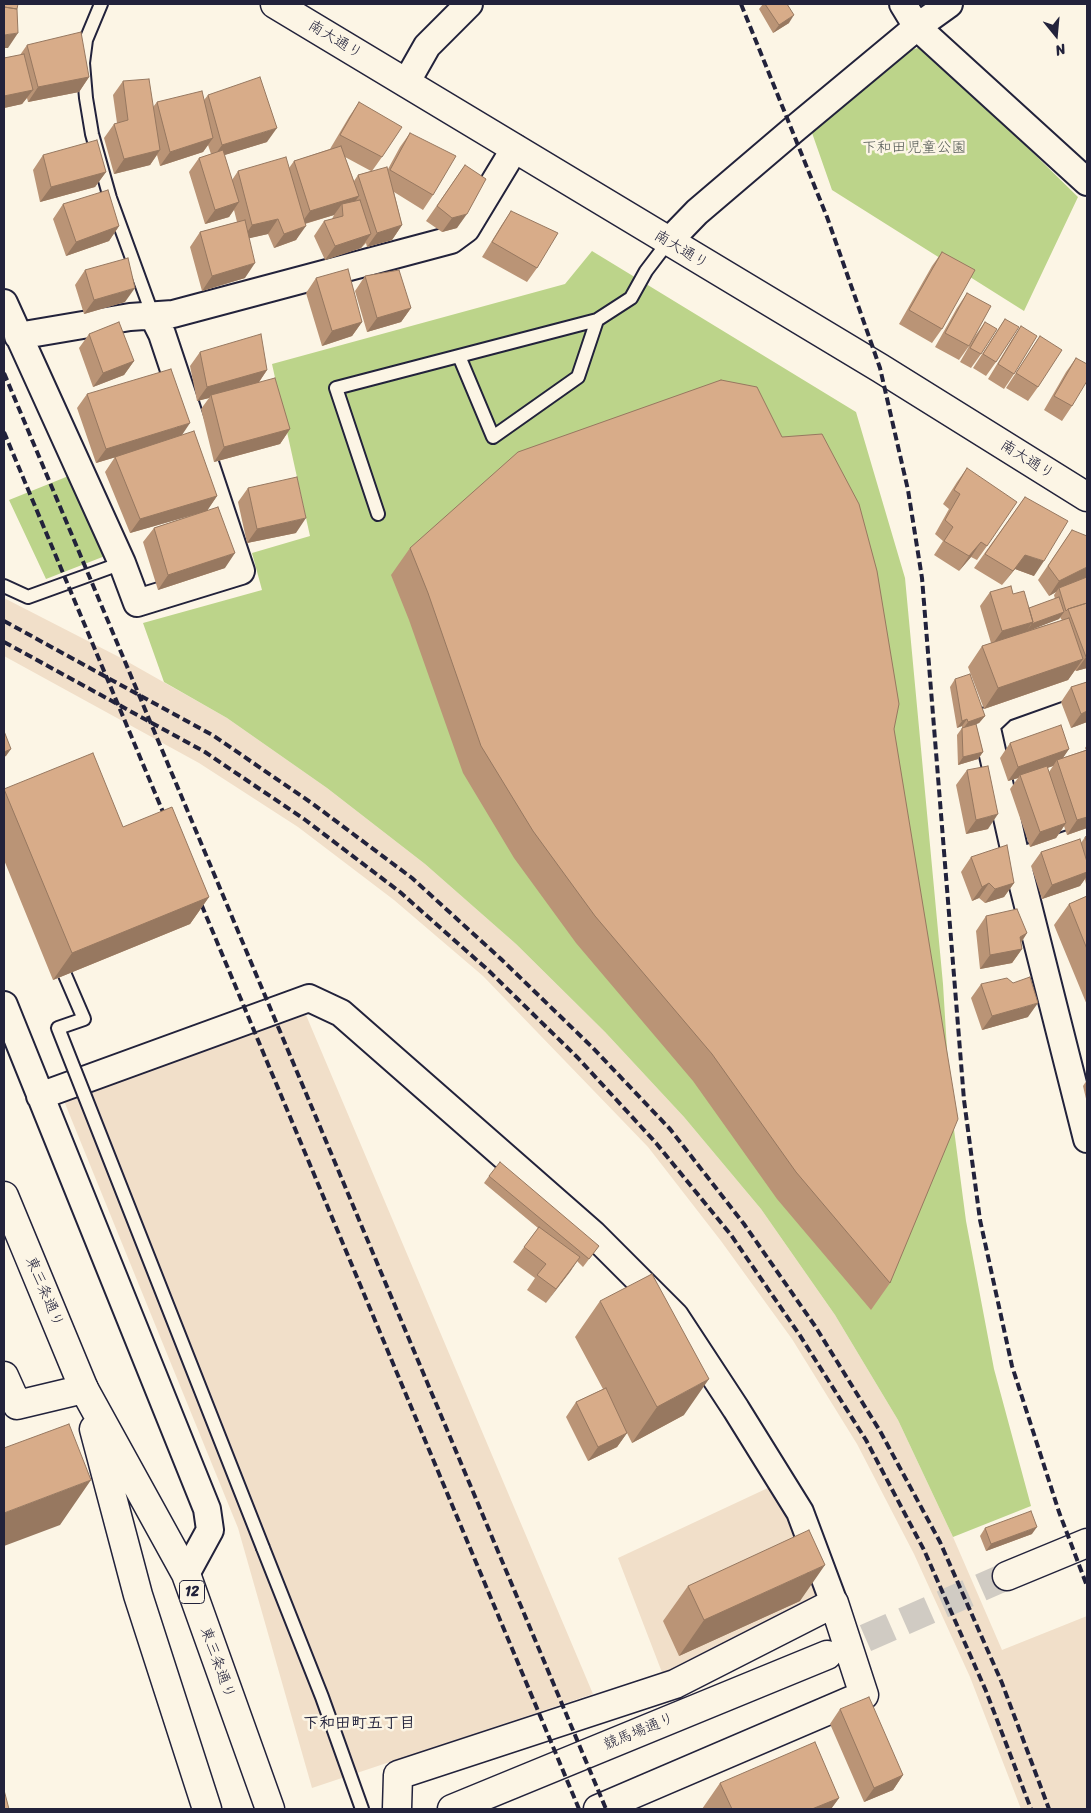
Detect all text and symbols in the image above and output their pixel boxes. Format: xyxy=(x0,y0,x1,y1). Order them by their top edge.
north arrow xyxy=(1031,10,1081,60)
street label: 南大通り xyxy=(305,17,365,63)
text: N xyxy=(1052,36,1069,63)
park label: 下和田児童公園 xyxy=(862,139,966,157)
street label: 南大通り xyxy=(651,227,711,273)
street label: 南大通り xyxy=(997,436,1057,484)
street label: 東三条通り xyxy=(21,1254,67,1330)
road number: 12 xyxy=(180,1580,204,1604)
street label: 東三条通り xyxy=(196,1625,238,1701)
street label: 競馬場通り xyxy=(601,1710,677,1754)
district label: 下和田町五丁目 xyxy=(303,1714,415,1734)

